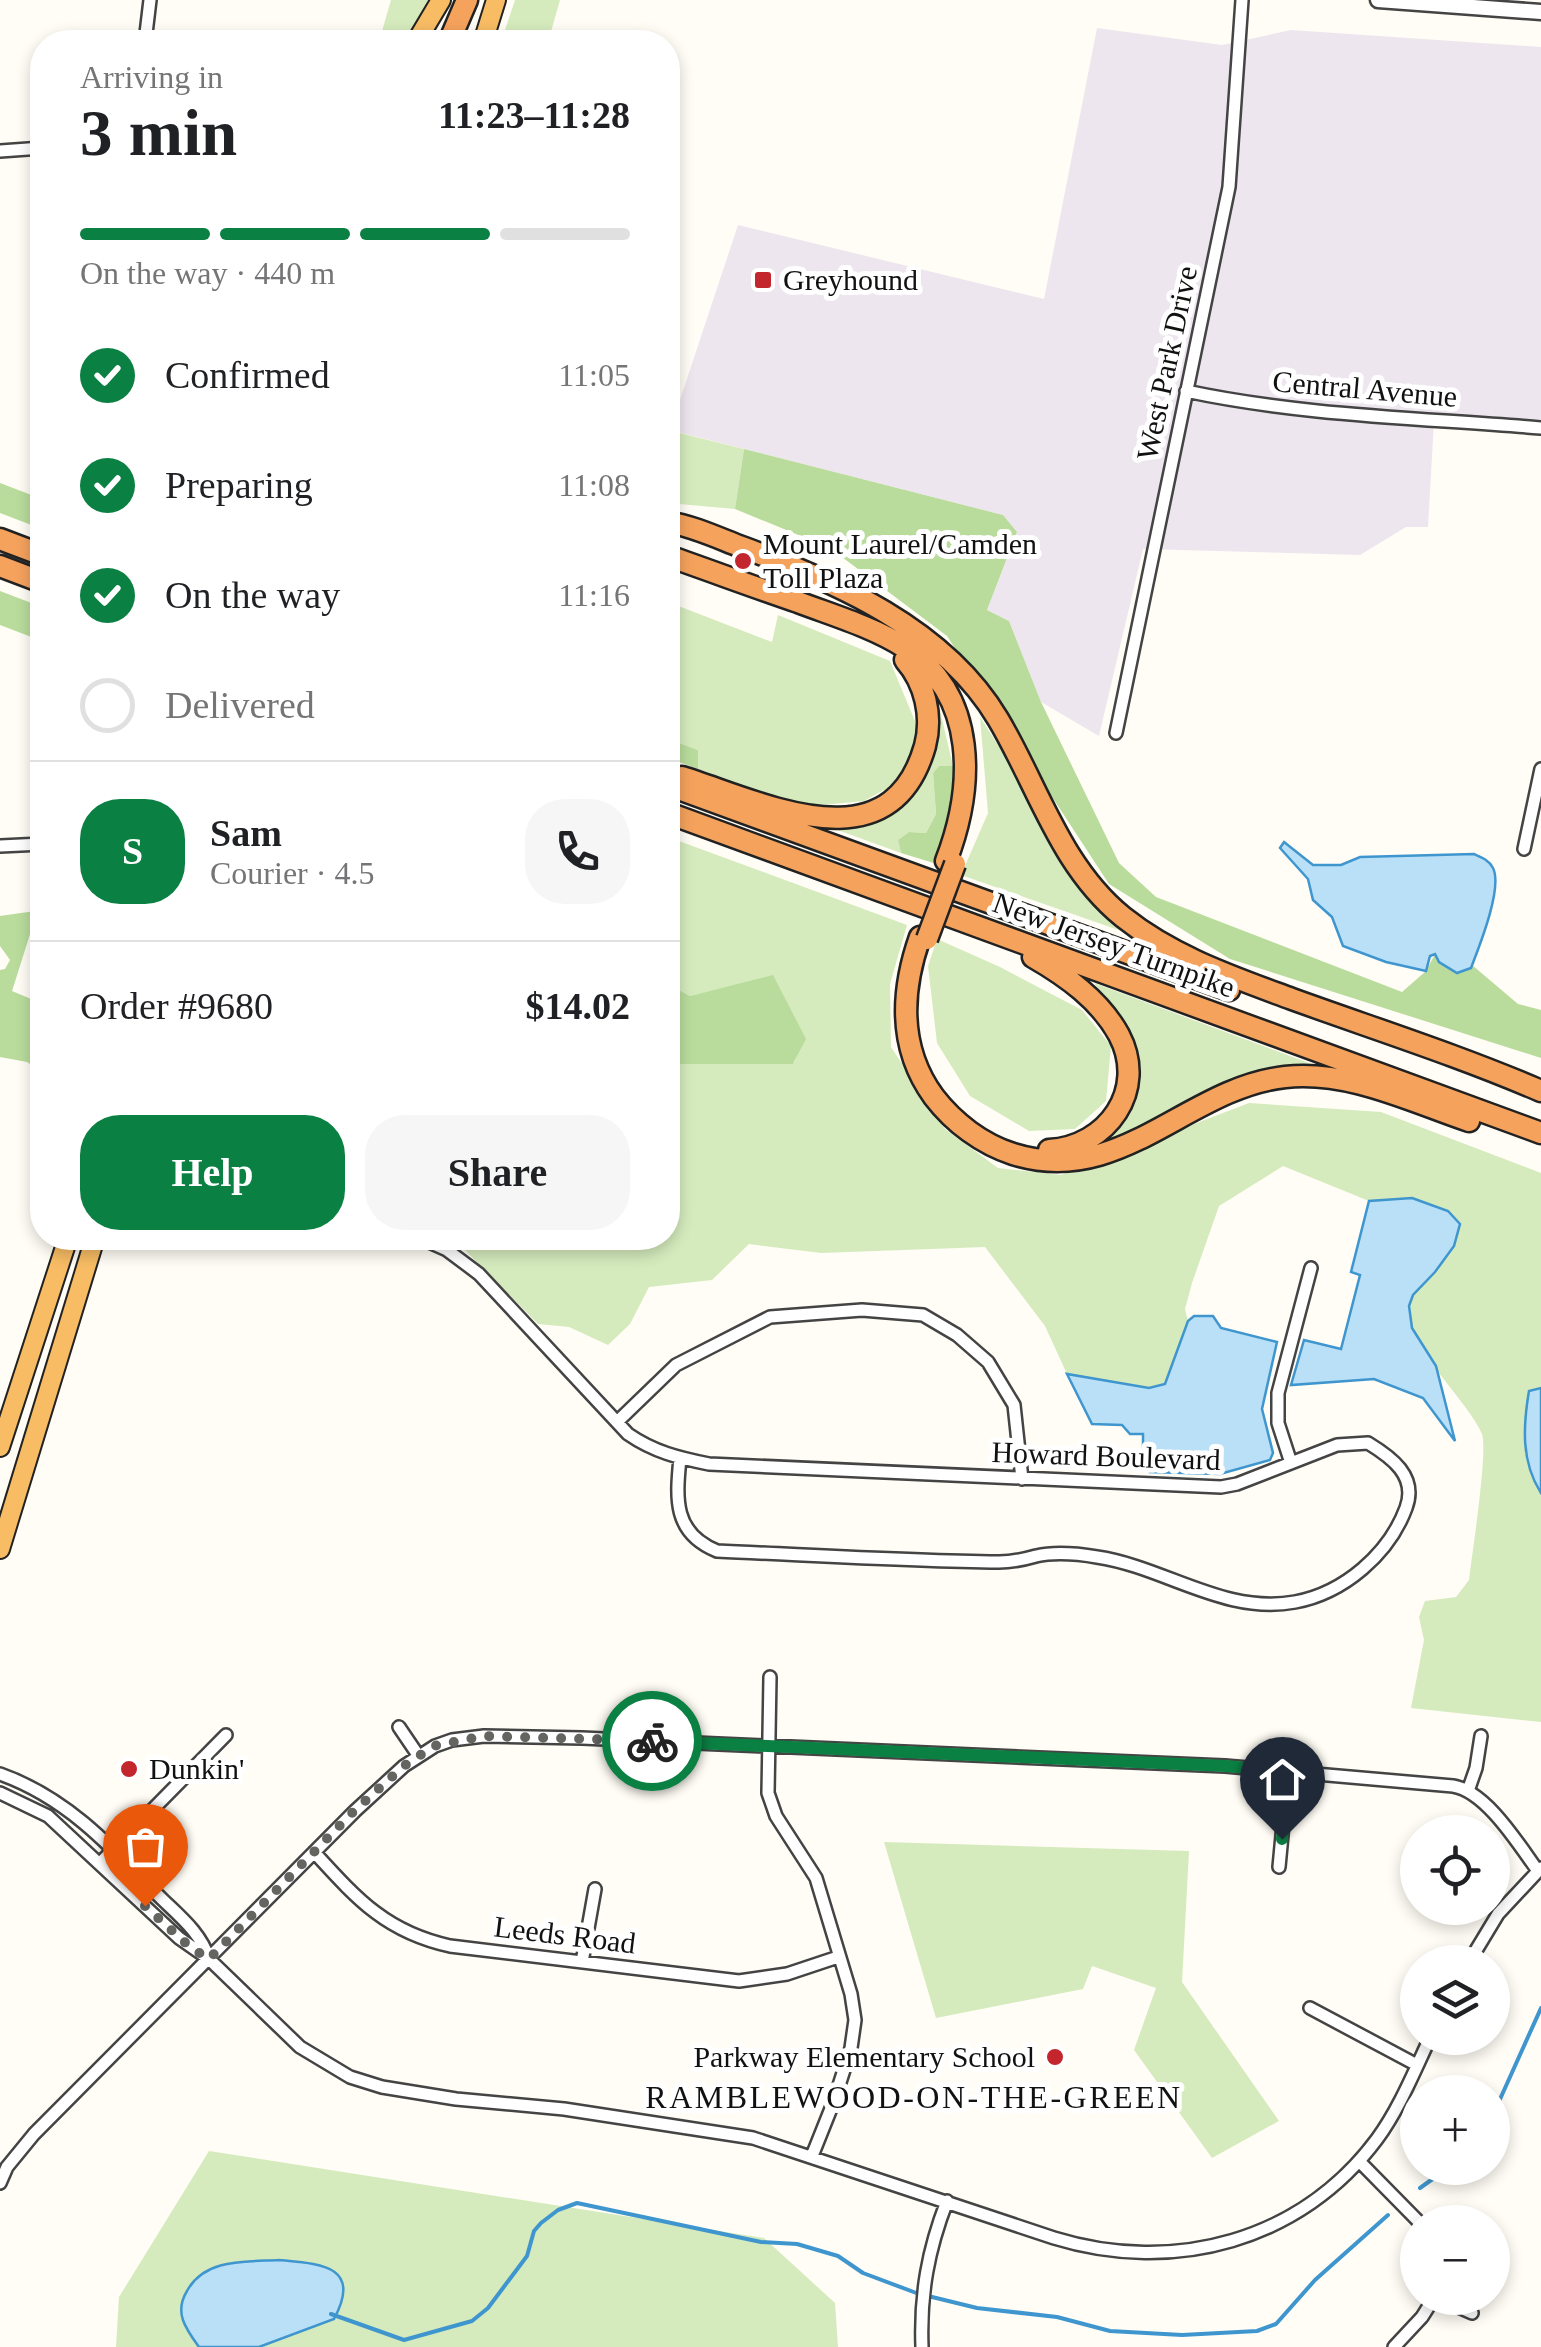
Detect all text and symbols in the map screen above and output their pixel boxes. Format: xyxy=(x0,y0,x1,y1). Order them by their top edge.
text: Arriving in xyxy=(80,59,223,95)
text: 11:23–11:28 xyxy=(438,94,630,136)
text: 3 min xyxy=(80,97,237,169)
text: On the way · 440 m xyxy=(80,255,335,291)
place label: Greyhound xyxy=(783,263,918,296)
street label: West Park Drive xyxy=(1130,263,1203,463)
marker: Greyhound xyxy=(752,269,774,291)
icon: check xyxy=(80,348,135,403)
text: Confirmed xyxy=(165,354,330,396)
text: 11:05 xyxy=(558,357,630,393)
street label: Central Avenue xyxy=(1271,364,1459,413)
icon: check xyxy=(80,458,135,513)
text: Preparing xyxy=(165,464,313,506)
text: 11:08 xyxy=(558,467,630,503)
place label: Mount Laurel/Camden Toll Plaza xyxy=(763,527,1037,594)
marker: Mount Laurel/Camden Toll Plaza xyxy=(732,550,754,572)
icon: check xyxy=(80,568,135,623)
text: On the way xyxy=(165,574,340,616)
text: 11:16 xyxy=(558,577,630,613)
text: Delivered xyxy=(165,684,315,726)
button: phone xyxy=(525,799,630,904)
text: Sam xyxy=(210,812,282,854)
text: S xyxy=(122,830,143,872)
text: Courier · 4.5 xyxy=(210,855,374,891)
street label: New Jersey Turnpike xyxy=(989,885,1240,1004)
text: Order #9680 xyxy=(80,985,273,1027)
text: $14.02 xyxy=(526,985,630,1027)
button: Help xyxy=(80,1115,345,1230)
button: Share xyxy=(365,1115,630,1230)
street label: Howard Boulevard xyxy=(991,1435,1221,1476)
courier xyxy=(602,1691,702,1791)
icon: bike xyxy=(625,1714,680,1769)
pin xyxy=(1240,1737,1325,1840)
place label: Dunkin' xyxy=(149,1752,244,1785)
icon: home xyxy=(1255,1752,1310,1807)
marker: Dunkin' xyxy=(118,1758,140,1780)
pin xyxy=(103,1804,188,1907)
map controls xyxy=(1400,1815,1510,2315)
button: locate xyxy=(1400,1815,1510,1925)
icon: bag xyxy=(118,1819,173,1874)
street label: Leeds Road xyxy=(492,1909,638,1960)
button: layers xyxy=(1400,1945,1510,2055)
place label: Parkway Elementary School xyxy=(693,2040,1035,2073)
marker: Parkway Elementary School xyxy=(1044,2046,1066,2068)
button: + xyxy=(1400,2075,1510,2185)
district label: RAMBLEWOOD-ON-THE-GREEN xyxy=(645,2079,1183,2115)
button: − xyxy=(1400,2205,1510,2315)

